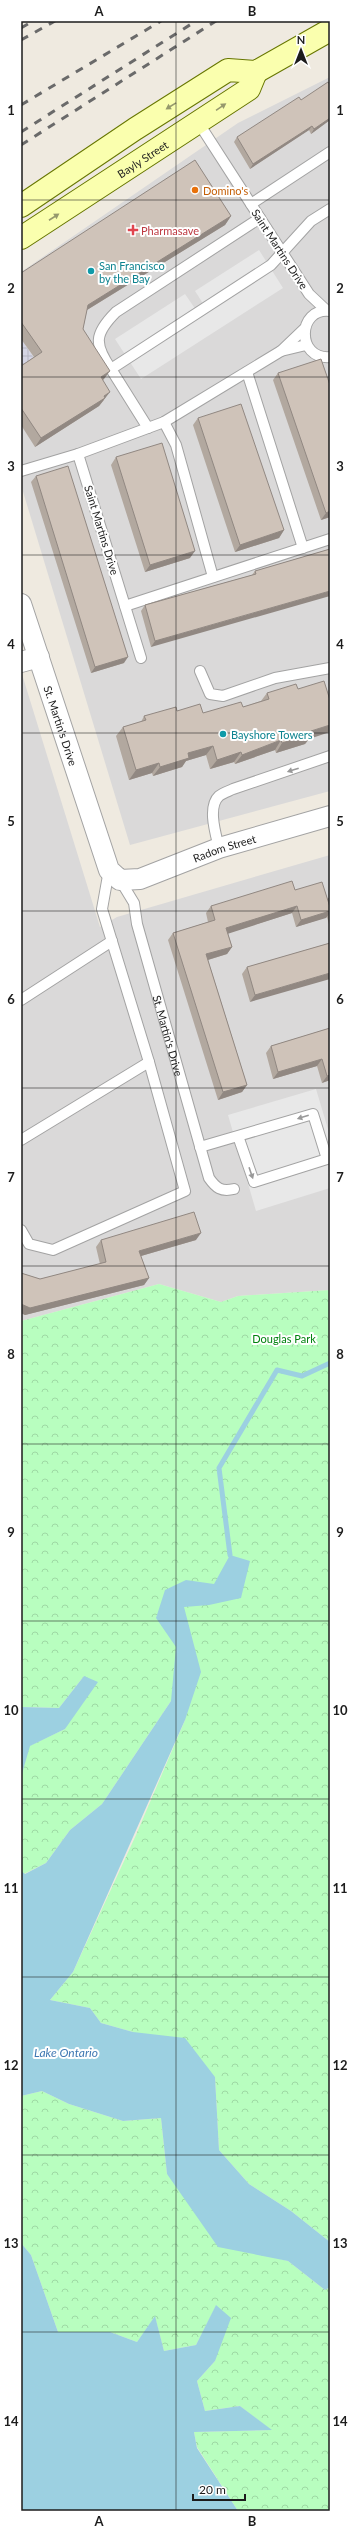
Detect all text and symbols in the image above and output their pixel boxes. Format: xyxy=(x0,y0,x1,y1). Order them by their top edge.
text: A xyxy=(93,3,104,19)
text: B xyxy=(248,3,257,19)
north arrow xyxy=(281,30,321,70)
text: N xyxy=(297,33,305,46)
text: 1 xyxy=(7,102,15,118)
one-way arrow xyxy=(166,102,176,110)
text: 1 xyxy=(336,102,344,118)
one-way arrow xyxy=(216,103,226,111)
street label: Bayly Street xyxy=(115,137,170,180)
place label: Domino's xyxy=(203,184,249,197)
marker: Domino's xyxy=(190,185,200,195)
street label: Saint Martins Drive xyxy=(249,206,311,292)
one-way arrow xyxy=(49,213,59,221)
place label: Pharmasave xyxy=(141,224,199,237)
marker: Pharmasave xyxy=(128,225,138,235)
place label: San Francisco by the Bay xyxy=(99,259,165,285)
marker: San Francisco by the Bay xyxy=(86,266,96,276)
text: 2 xyxy=(7,280,15,296)
text: 2 xyxy=(336,280,344,296)
text: 3 xyxy=(7,458,15,474)
text: 3 xyxy=(336,458,344,474)
street label: Saint Martins Drive xyxy=(82,484,122,577)
text: 4 xyxy=(7,636,15,652)
text: 4 xyxy=(336,636,344,652)
street label: St. Martin's Drive xyxy=(42,684,81,767)
place label: Bayshore Towers xyxy=(231,728,313,741)
marker: Bayshore Towers xyxy=(218,729,228,739)
one-way arrow xyxy=(287,767,299,773)
text: 5 xyxy=(7,813,15,829)
text: 5 xyxy=(336,813,344,829)
street label: Radom Street xyxy=(191,831,257,864)
text: 6 xyxy=(7,991,15,1007)
text: 6 xyxy=(336,991,344,1007)
street label: St. Martin's Drive xyxy=(151,994,186,1078)
one-way arrow xyxy=(296,1114,308,1120)
one-way arrow xyxy=(248,1168,254,1180)
text: 7 xyxy=(7,1169,15,1185)
text: 7 xyxy=(336,1169,344,1185)
park label: Douglas Park xyxy=(252,1332,316,1345)
text: 8 xyxy=(7,1346,15,1362)
text: 8 xyxy=(336,1346,344,1362)
text: 9 xyxy=(7,1524,15,1540)
text: 9 xyxy=(336,1524,344,1540)
text: 10 xyxy=(3,1702,19,1718)
text: 10 xyxy=(332,1702,348,1718)
text: 11 xyxy=(3,1880,19,1896)
text: 11 xyxy=(332,1880,348,1896)
water label: Lake Ontario xyxy=(34,2045,98,2060)
text: 12 xyxy=(3,2057,19,2073)
text: 12 xyxy=(332,2057,348,2073)
text: 13 xyxy=(3,2235,19,2251)
text: 13 xyxy=(332,2235,348,2251)
text: 14 xyxy=(3,2413,19,2429)
text: 14 xyxy=(332,2413,348,2429)
scale bar xyxy=(193,2476,245,2502)
text: 20 m xyxy=(199,2482,226,2497)
text: A xyxy=(93,2513,104,2529)
text: B xyxy=(248,2513,257,2529)

